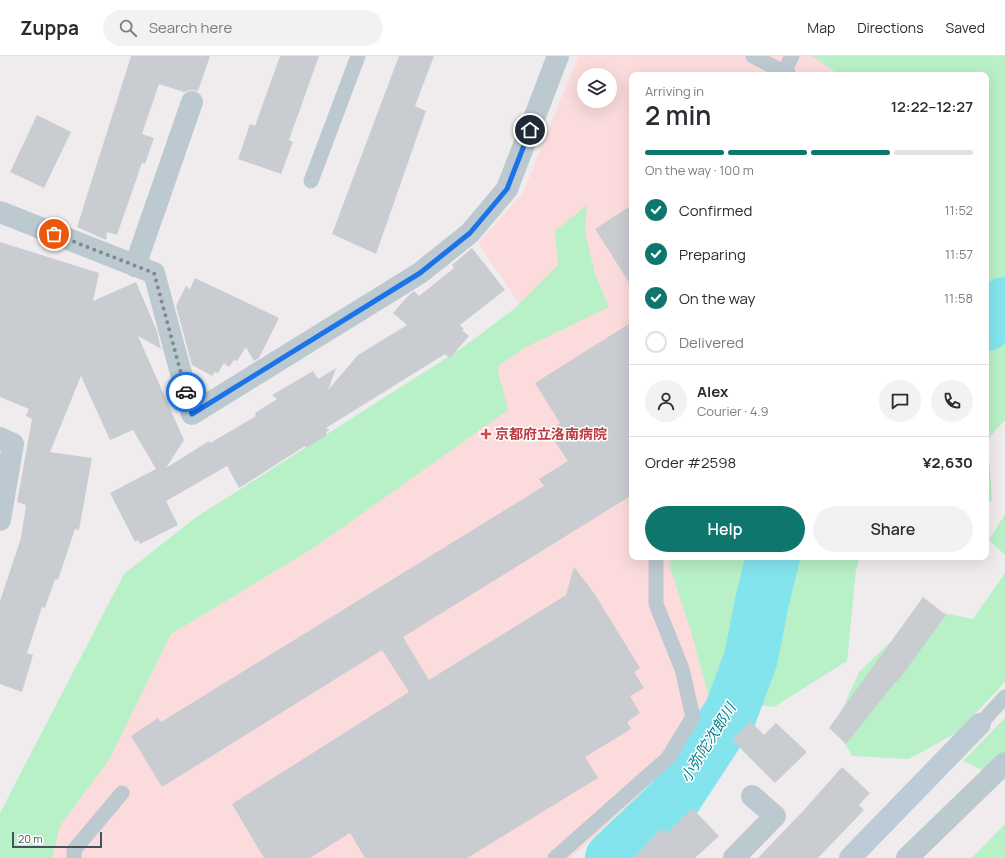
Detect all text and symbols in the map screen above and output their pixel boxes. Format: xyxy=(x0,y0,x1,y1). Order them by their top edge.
search box xyxy=(103,10,383,46)
text: Zuppa xyxy=(20,15,79,41)
icon: search xyxy=(117,17,139,39)
text: Search here xyxy=(149,17,232,38)
text: Map xyxy=(807,18,835,37)
text: Directions xyxy=(857,18,924,37)
text: Saved xyxy=(946,18,985,37)
map controls xyxy=(577,68,617,108)
button: layers xyxy=(577,68,617,108)
text: Arriving in xyxy=(645,82,704,100)
text: 12:22–12:27 xyxy=(891,96,973,117)
text: 2 min xyxy=(645,97,711,133)
pin xyxy=(513,113,547,147)
icon: home xyxy=(519,119,541,141)
text: On the way · 100 m xyxy=(645,161,754,179)
icon: check xyxy=(645,199,667,221)
text: Confirmed xyxy=(679,200,752,221)
text: 11:52 xyxy=(944,201,973,219)
pin xyxy=(37,217,71,251)
icon: bag xyxy=(43,223,65,245)
icon: check xyxy=(645,243,667,265)
text: Preparing xyxy=(679,244,746,265)
text: 11:57 xyxy=(945,245,973,263)
icon: check xyxy=(645,287,667,309)
text: On the way xyxy=(679,288,755,309)
text: 11:58 xyxy=(944,289,973,307)
text: Delivered xyxy=(679,332,744,353)
courier xyxy=(166,372,206,412)
button: person xyxy=(645,380,687,422)
button: chat xyxy=(879,380,921,422)
button: phone xyxy=(931,380,973,422)
icon: car xyxy=(175,381,197,403)
text: Alex xyxy=(697,381,728,402)
text: Courier · 4.9 xyxy=(697,402,769,420)
place label: 京都府立洛南病院 xyxy=(495,424,607,443)
marker: 京都府立洛南病院 xyxy=(480,428,492,440)
text: Order #2598 xyxy=(645,452,736,473)
text: ¥2,630 xyxy=(922,452,973,473)
button: Help xyxy=(645,506,805,552)
button: Share xyxy=(813,506,973,552)
water label: 小弥陀次郎川 xyxy=(675,697,741,786)
scale bar xyxy=(12,830,102,849)
text: 20 m xyxy=(18,831,43,846)

